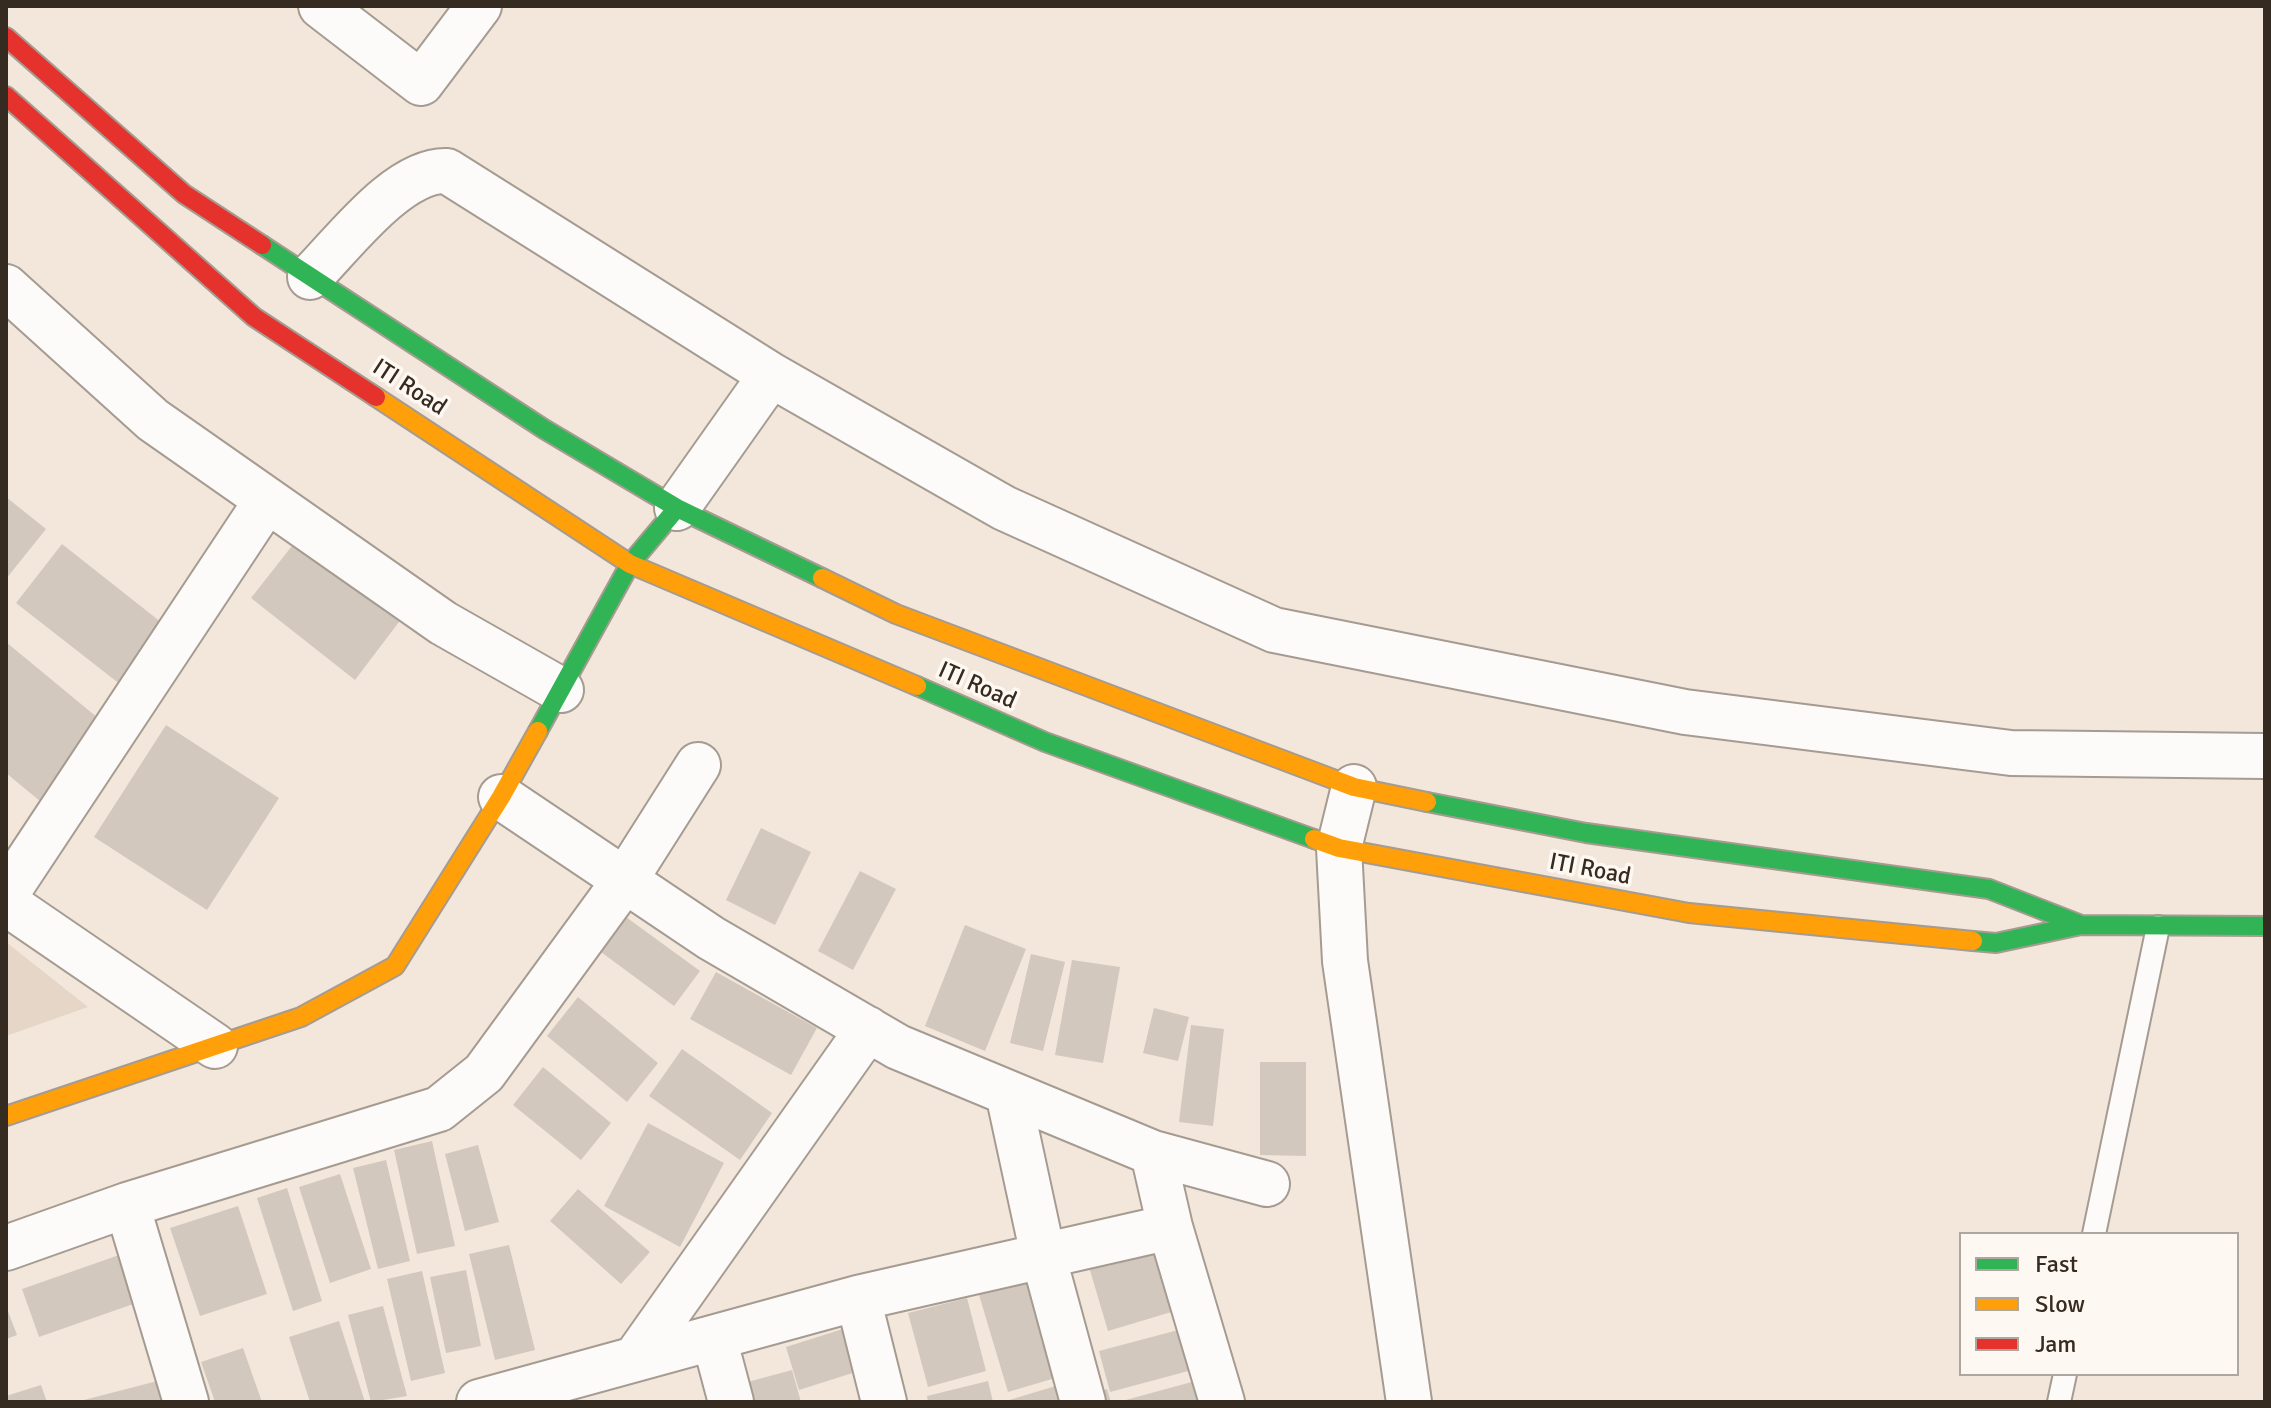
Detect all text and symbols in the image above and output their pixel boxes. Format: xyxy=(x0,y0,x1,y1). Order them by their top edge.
street label: ITI Road xyxy=(367,353,451,423)
street label: ITI Road xyxy=(933,656,1021,716)
street label: ITI Road xyxy=(1547,848,1633,892)
legend xyxy=(1959,1232,2239,1376)
text: Fast xyxy=(2035,1249,2078,1279)
text: Slow xyxy=(2035,1289,2085,1319)
text: Jam xyxy=(2035,1329,2076,1359)

